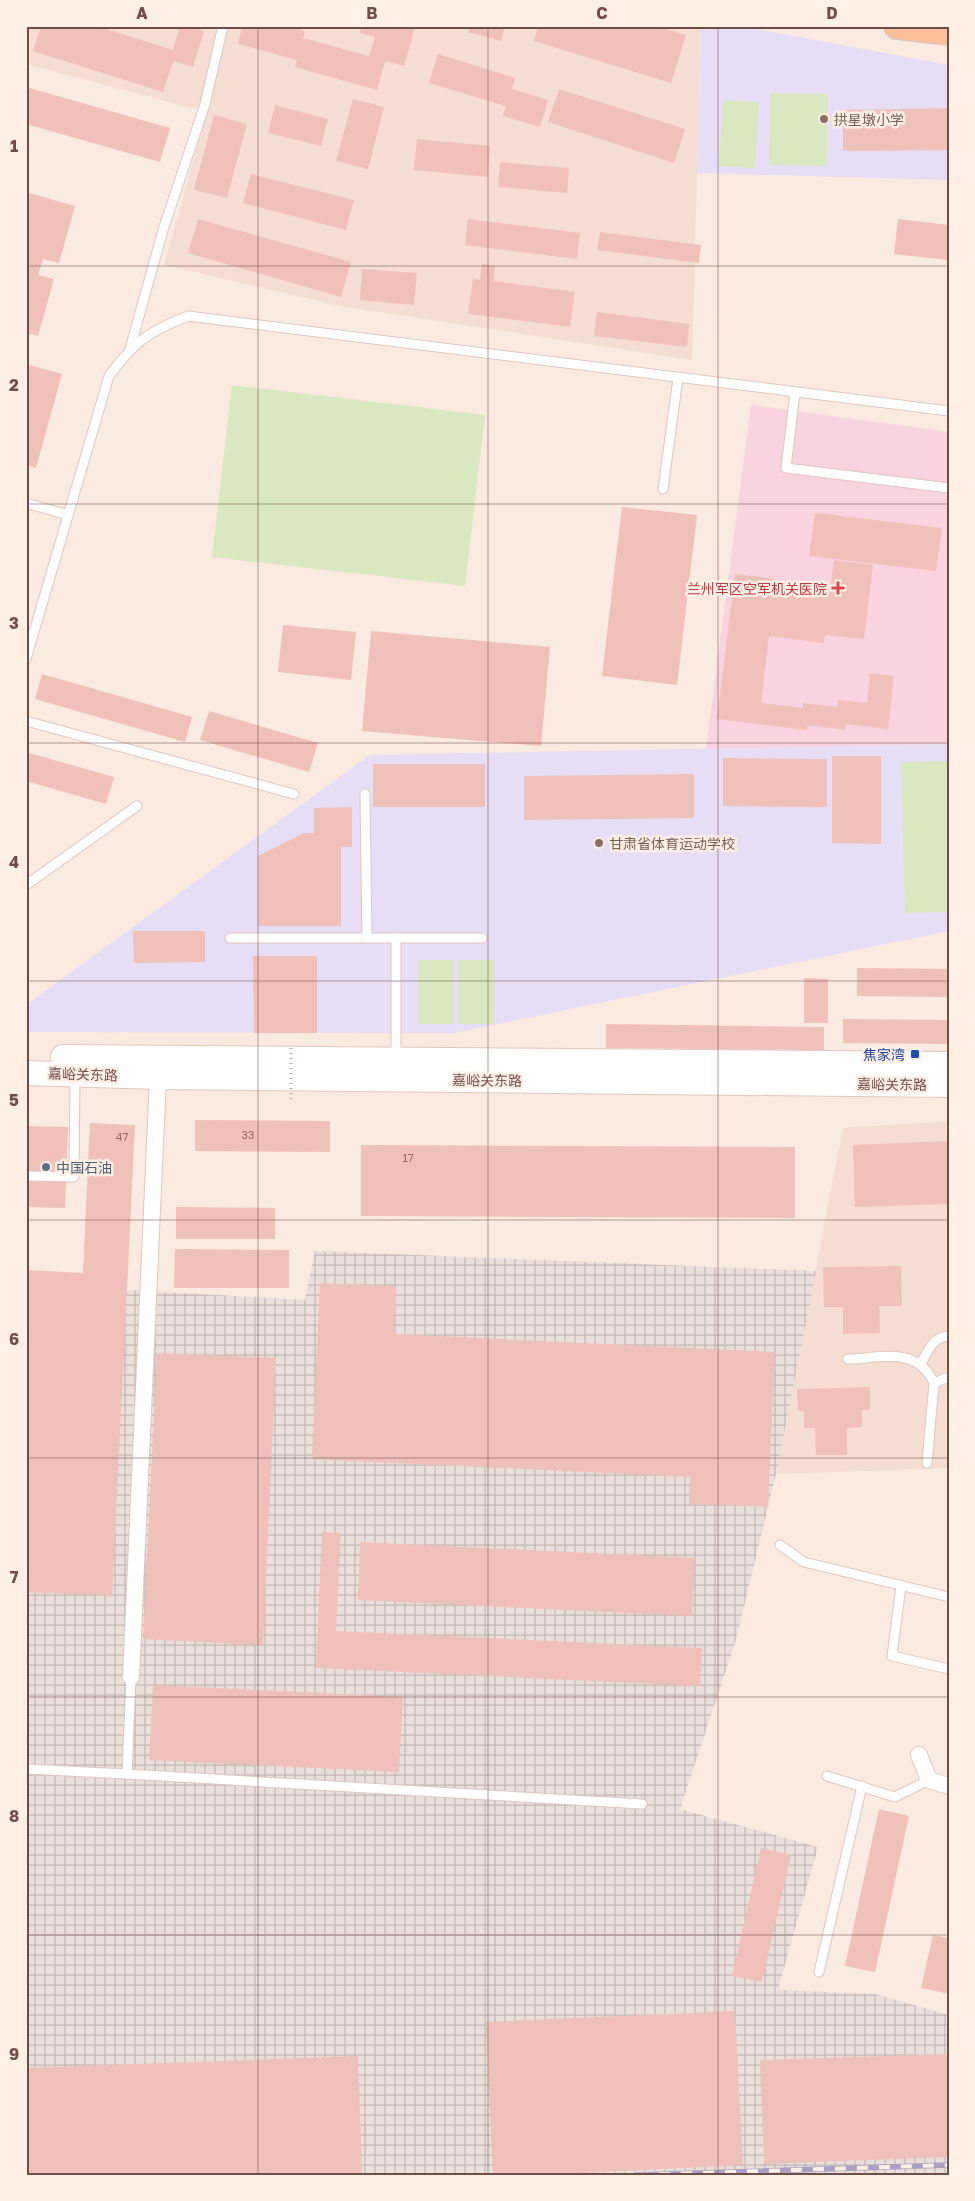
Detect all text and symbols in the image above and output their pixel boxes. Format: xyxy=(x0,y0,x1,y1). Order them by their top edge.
text: A xyxy=(136,3,148,23)
text: B xyxy=(366,3,378,23)
text: C xyxy=(596,3,608,23)
text: D xyxy=(826,3,838,23)
place label: 拱星墩小学 xyxy=(834,111,904,128)
marker: 拱星墩小学 xyxy=(818,113,830,125)
text: 1 xyxy=(10,136,18,156)
text: 2 xyxy=(9,375,19,395)
place label: 兰州军区空军机关医院 xyxy=(687,580,827,597)
marker: 兰州军区空军机关医院 xyxy=(831,581,845,595)
text: 3 xyxy=(9,613,19,633)
place label: 甘肃省体育运动学校 xyxy=(609,835,735,852)
marker: 甘肃省体育运动学校 xyxy=(593,837,605,849)
text: 4 xyxy=(9,852,19,872)
place label: 焦家湾 xyxy=(863,1046,905,1063)
marker: 焦家湾 xyxy=(909,1048,921,1060)
street label: 嘉峪关东路 xyxy=(48,1064,118,1084)
street label: 嘉峪关东路 xyxy=(452,1071,522,1089)
street label: 嘉峪关东路 xyxy=(857,1075,927,1093)
text: 5 xyxy=(9,1090,19,1110)
house number: 33 xyxy=(242,1128,254,1141)
house number: 47 xyxy=(116,1130,128,1143)
house number: 17 xyxy=(402,1151,414,1164)
place label: 中国石油 xyxy=(56,1159,112,1176)
marker: 中国石油 xyxy=(40,1161,52,1173)
text: 6 xyxy=(9,1329,19,1349)
text: 7 xyxy=(10,1567,19,1587)
text: 8 xyxy=(9,1806,19,1826)
text: 9 xyxy=(9,2044,19,2064)

